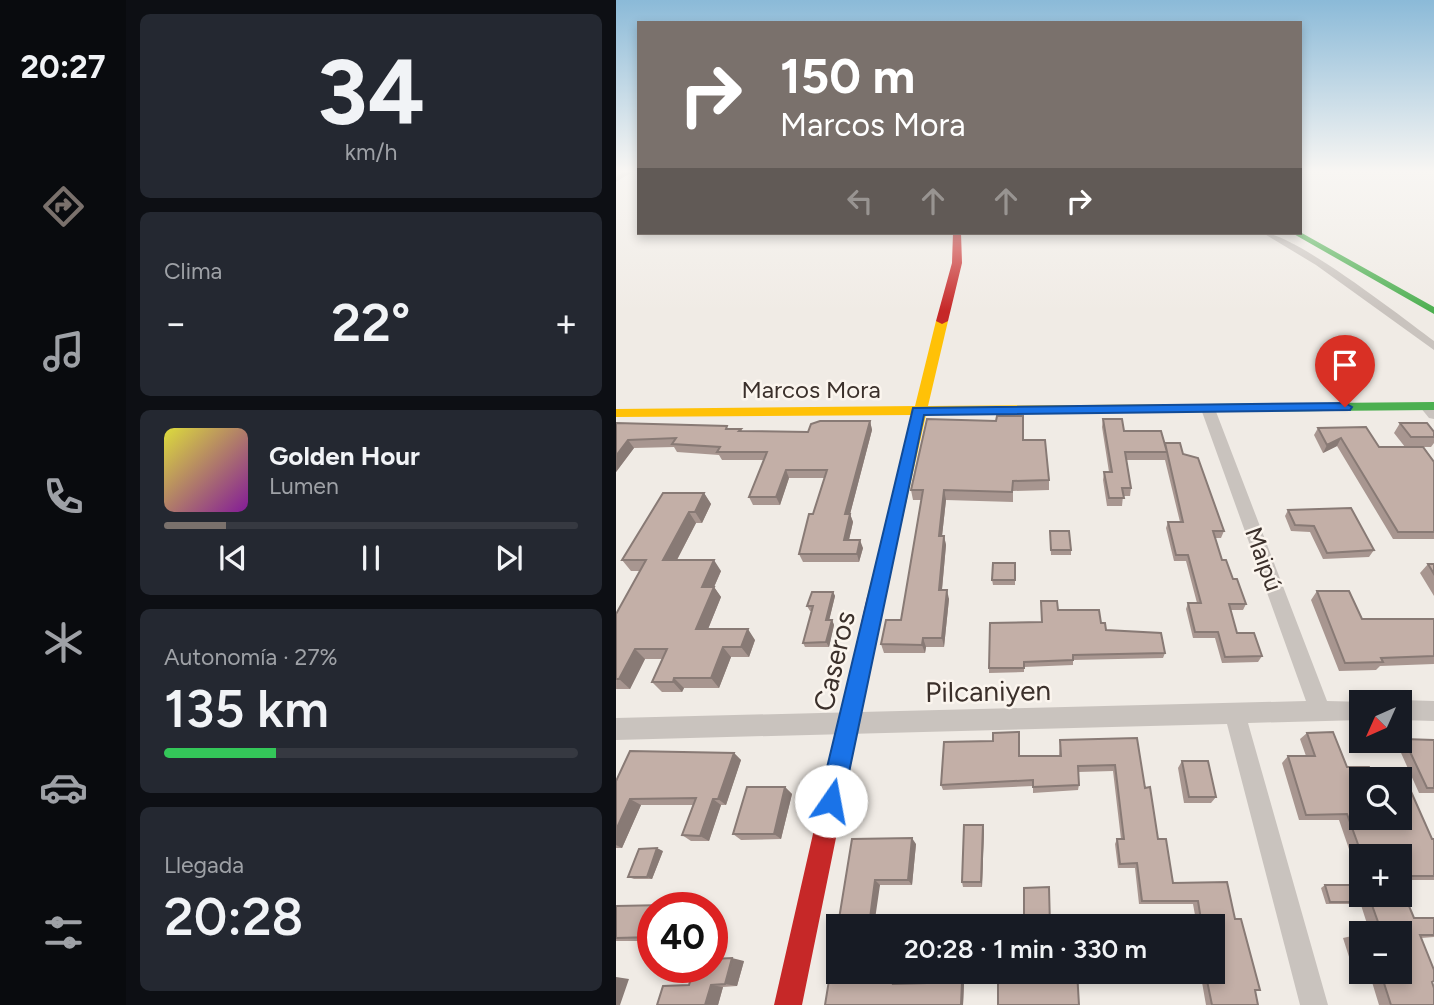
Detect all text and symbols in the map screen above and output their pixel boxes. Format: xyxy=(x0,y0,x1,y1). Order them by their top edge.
text: 34 xyxy=(317,38,425,147)
text: 150 m xyxy=(780,46,915,105)
text: 20:27 xyxy=(20,48,106,86)
icon: right xyxy=(665,49,756,140)
text: Marcos Mora xyxy=(780,106,966,144)
text: km/h xyxy=(345,138,397,166)
icon: directions xyxy=(39,182,88,231)
icon: left xyxy=(841,182,879,220)
icon: ahead xyxy=(914,182,952,220)
icon: ahead xyxy=(987,182,1025,220)
icon: right xyxy=(1060,182,1098,220)
text: Clima xyxy=(164,257,222,285)
text: 22° xyxy=(332,292,410,354)
text: − xyxy=(164,300,188,346)
text: + xyxy=(554,300,578,346)
icon: music xyxy=(39,327,88,376)
pin xyxy=(1315,335,1375,407)
icon: arrive xyxy=(1326,346,1364,384)
street label: Marcos Mora xyxy=(741,375,881,404)
text: Golden Hour xyxy=(269,440,420,472)
icon: phone xyxy=(39,472,88,521)
text: Lumen xyxy=(269,472,339,500)
street label: Maipú xyxy=(1239,523,1289,595)
icon: previous xyxy=(214,539,252,577)
icon: pause xyxy=(352,539,390,577)
icon: next xyxy=(490,539,528,577)
street label: Caseros xyxy=(806,608,862,714)
icon: climate xyxy=(39,618,88,667)
text: Autonomía · 27% xyxy=(164,643,338,671)
street label: Pilcaniyen xyxy=(925,673,1051,709)
text: 135 km xyxy=(164,678,329,740)
north arrow xyxy=(1349,690,1412,752)
map controls xyxy=(1349,690,1412,984)
icon: car xyxy=(39,763,88,812)
position arrow xyxy=(794,764,868,838)
button: search xyxy=(1349,767,1412,830)
button: + xyxy=(1349,844,1412,907)
text: Llegada xyxy=(164,851,244,879)
text: 20:28 xyxy=(164,886,303,948)
speed limit sign: 40 xyxy=(637,892,728,983)
icon: filters xyxy=(39,908,88,957)
button: − xyxy=(1349,921,1412,984)
text: 20:28 · 1 min · 330 m xyxy=(904,933,1147,965)

